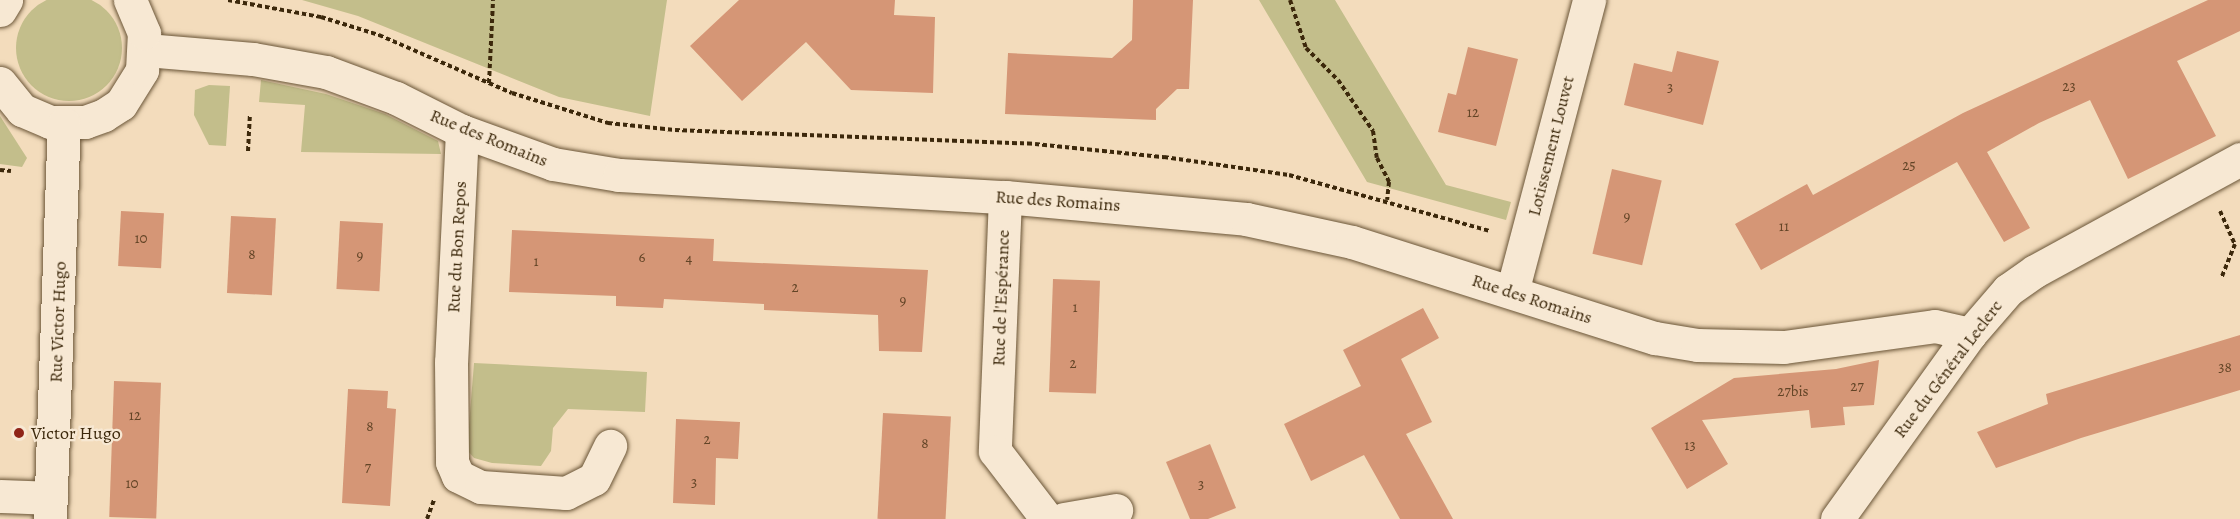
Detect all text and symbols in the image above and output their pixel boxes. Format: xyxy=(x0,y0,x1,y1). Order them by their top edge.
street label: Lotissement Louvet xyxy=(1523,74,1579,218)
house number: 23 xyxy=(2062,78,2076,96)
house number: 3 xyxy=(1667,79,1673,97)
house number: 12 xyxy=(1467,104,1479,122)
street label: Rue des Romains xyxy=(427,105,551,171)
house number: 25 xyxy=(1902,157,1916,175)
street label: Rue du Bon Repos xyxy=(443,181,471,313)
street label: Rue des Romains xyxy=(995,186,1121,216)
house number: 9 xyxy=(1624,208,1630,226)
house number: 11 xyxy=(1779,218,1789,236)
street label: Rue de l'Espérance xyxy=(988,229,1014,367)
house number: 10 xyxy=(134,230,148,248)
house number: 8 xyxy=(248,246,256,264)
house number: 9 xyxy=(357,247,363,265)
house number: 6 xyxy=(639,249,645,267)
house number: 4 xyxy=(686,250,692,268)
house number: 1 xyxy=(533,253,539,271)
street label: Rue Victor Hugo xyxy=(45,261,71,383)
street label: Rue des Romains xyxy=(1469,269,1595,329)
house number: 2 xyxy=(791,279,799,297)
house number: 9 xyxy=(900,292,906,310)
street label: Rue du Général Leclerc xyxy=(1889,296,2007,442)
house number: 1 xyxy=(1072,299,1078,317)
house number: 2 xyxy=(1069,355,1077,373)
house number: 38 xyxy=(2218,359,2232,377)
house number: 27 xyxy=(1850,378,1864,396)
house number: 27bis xyxy=(1777,383,1809,401)
house number: 12 xyxy=(129,407,141,425)
house number: 8 xyxy=(366,418,374,436)
place label: Victor Hugo xyxy=(31,422,121,444)
marker: Victor Hugo xyxy=(12,426,26,440)
house number: 2 xyxy=(703,431,711,449)
house number: 8 xyxy=(921,435,929,453)
house number: 13 xyxy=(1684,437,1696,455)
house number: 7 xyxy=(365,459,371,477)
house number: 3 xyxy=(691,474,697,492)
house number: 10 xyxy=(125,475,139,493)
house number: 3 xyxy=(1198,476,1204,494)

